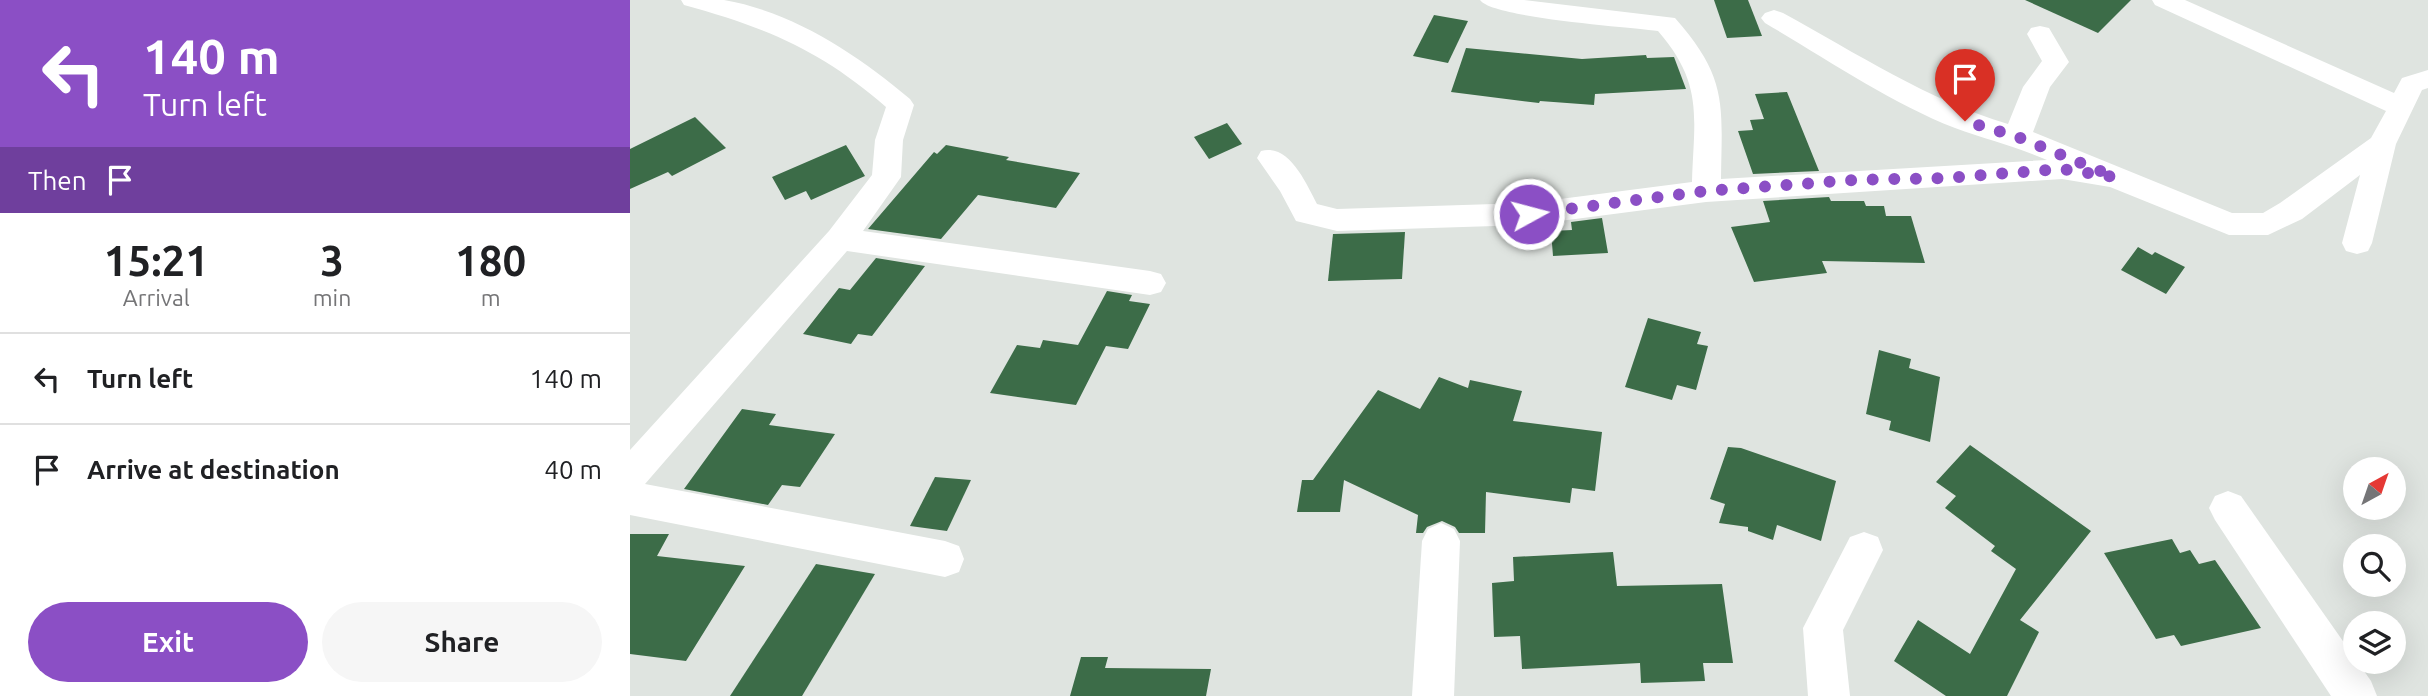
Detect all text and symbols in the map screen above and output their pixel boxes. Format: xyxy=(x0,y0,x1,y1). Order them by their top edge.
icon: left xyxy=(28,28,119,119)
text: 140 m xyxy=(143,28,280,83)
pin xyxy=(1935,49,1995,121)
icon: arrive xyxy=(1946,60,1984,98)
text: Turn left xyxy=(143,86,267,122)
icon: arrive xyxy=(101,161,139,199)
text: Then xyxy=(28,166,87,195)
position arrow xyxy=(1492,177,1566,251)
text: 15:21 xyxy=(104,237,209,284)
text: 3 xyxy=(320,237,344,284)
text: 180 xyxy=(455,237,526,284)
text: Arrival xyxy=(123,285,190,310)
text: min xyxy=(313,285,351,310)
text: m xyxy=(481,285,501,310)
icon: left xyxy=(28,360,66,398)
text: Turn left xyxy=(87,364,193,393)
text: 140 m xyxy=(530,364,602,393)
icon: arrive xyxy=(28,451,66,489)
text: Arrive at destination xyxy=(87,455,340,484)
text: 40 m xyxy=(544,455,602,484)
north arrow xyxy=(2343,457,2406,520)
map controls xyxy=(2343,457,2406,674)
button: search xyxy=(2343,534,2406,597)
button: Exit xyxy=(28,602,308,682)
button: Share xyxy=(322,602,602,682)
button: layers xyxy=(2343,611,2406,674)

